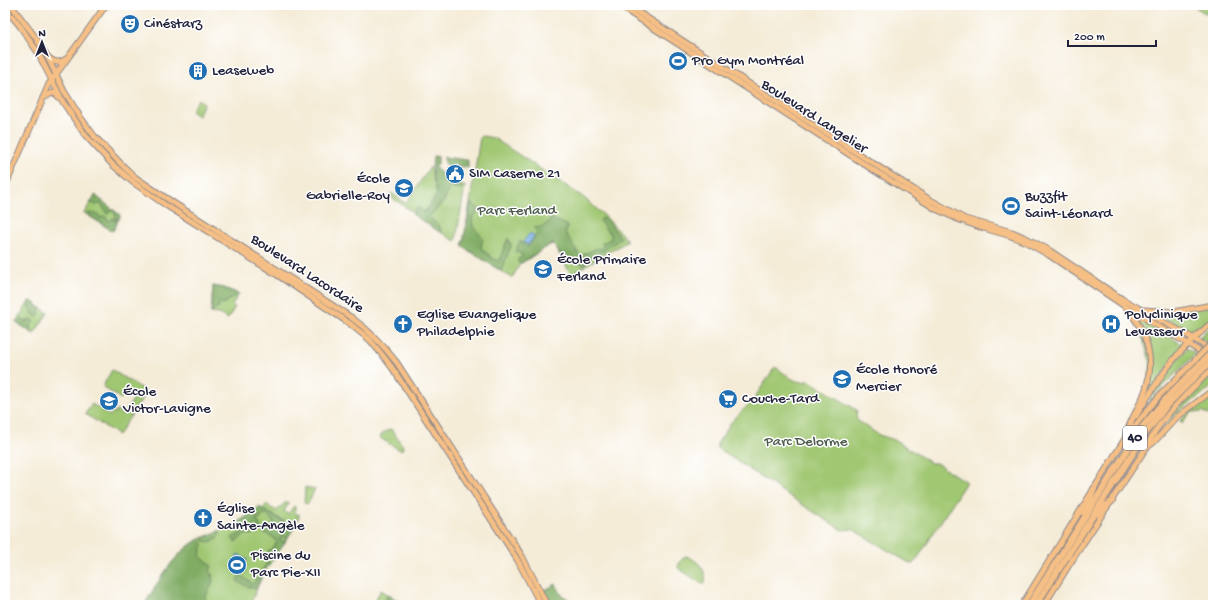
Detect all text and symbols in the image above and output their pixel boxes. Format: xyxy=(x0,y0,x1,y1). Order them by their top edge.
theatre icon: Cinéstarz xyxy=(119,13,141,35)
place label: Cinéstarz xyxy=(144,15,203,33)
north arrow xyxy=(22,22,62,62)
scale bar xyxy=(1068,22,1156,48)
text: N xyxy=(38,28,46,40)
text: 200 m xyxy=(1074,31,1105,45)
sports icon: Pro Gym Montréal xyxy=(667,50,689,72)
place label: Pro Gym Montréal xyxy=(691,52,804,70)
building icon: Leaseweb xyxy=(187,60,209,82)
place label: Leaseweb xyxy=(212,62,274,80)
street label: Boulevard Langelier xyxy=(757,75,872,159)
public building icon: SIM Caserne 21 xyxy=(444,163,466,185)
place label: SIM Caserne 21 xyxy=(469,165,560,183)
place label: École Gabrielle-Roy xyxy=(306,170,391,205)
school or university icon: École Gabrielle-Roy xyxy=(393,177,415,199)
place label: Buzzfit Saint-Léonard xyxy=(1024,188,1113,223)
sports icon: Buzzfit Saint-Léonard xyxy=(1000,195,1022,217)
park label: Parc Ferland xyxy=(477,202,558,220)
street label: Boulevard Lacordaire xyxy=(246,230,367,318)
place label: École Primaire Ferland xyxy=(556,251,646,286)
school or university icon: École Primaire Ferland xyxy=(532,258,554,280)
place label: Eglise Evangelique Philadelphie xyxy=(416,306,537,341)
place label: Polyclinique Levasseur xyxy=(1124,306,1198,341)
church icon: Eglise Evangelique Philadelphie xyxy=(392,313,414,335)
hospital icon: Polyclinique Levasseur xyxy=(1100,313,1122,335)
place label: École Honoré Mercier xyxy=(856,361,937,396)
school or university icon: École Honoré Mercier xyxy=(831,368,853,390)
place label: École Victor-Lavigne xyxy=(122,383,211,418)
supermarket icon: Couche-Tard xyxy=(717,388,739,410)
school or university icon: École Victor-Lavigne xyxy=(98,390,120,412)
place label: Couche-Tard xyxy=(742,390,820,408)
road number: 40 xyxy=(1123,426,1147,450)
park label: Parc Delorme xyxy=(764,433,848,451)
place label: Église Sainte-Angèle xyxy=(217,500,305,535)
church icon: Église Sainte-Angèle xyxy=(192,507,214,529)
place label: Piscine du Parc Pie-XII xyxy=(250,547,321,582)
sports icon: Piscine du Parc Pie-XII xyxy=(226,554,248,576)

